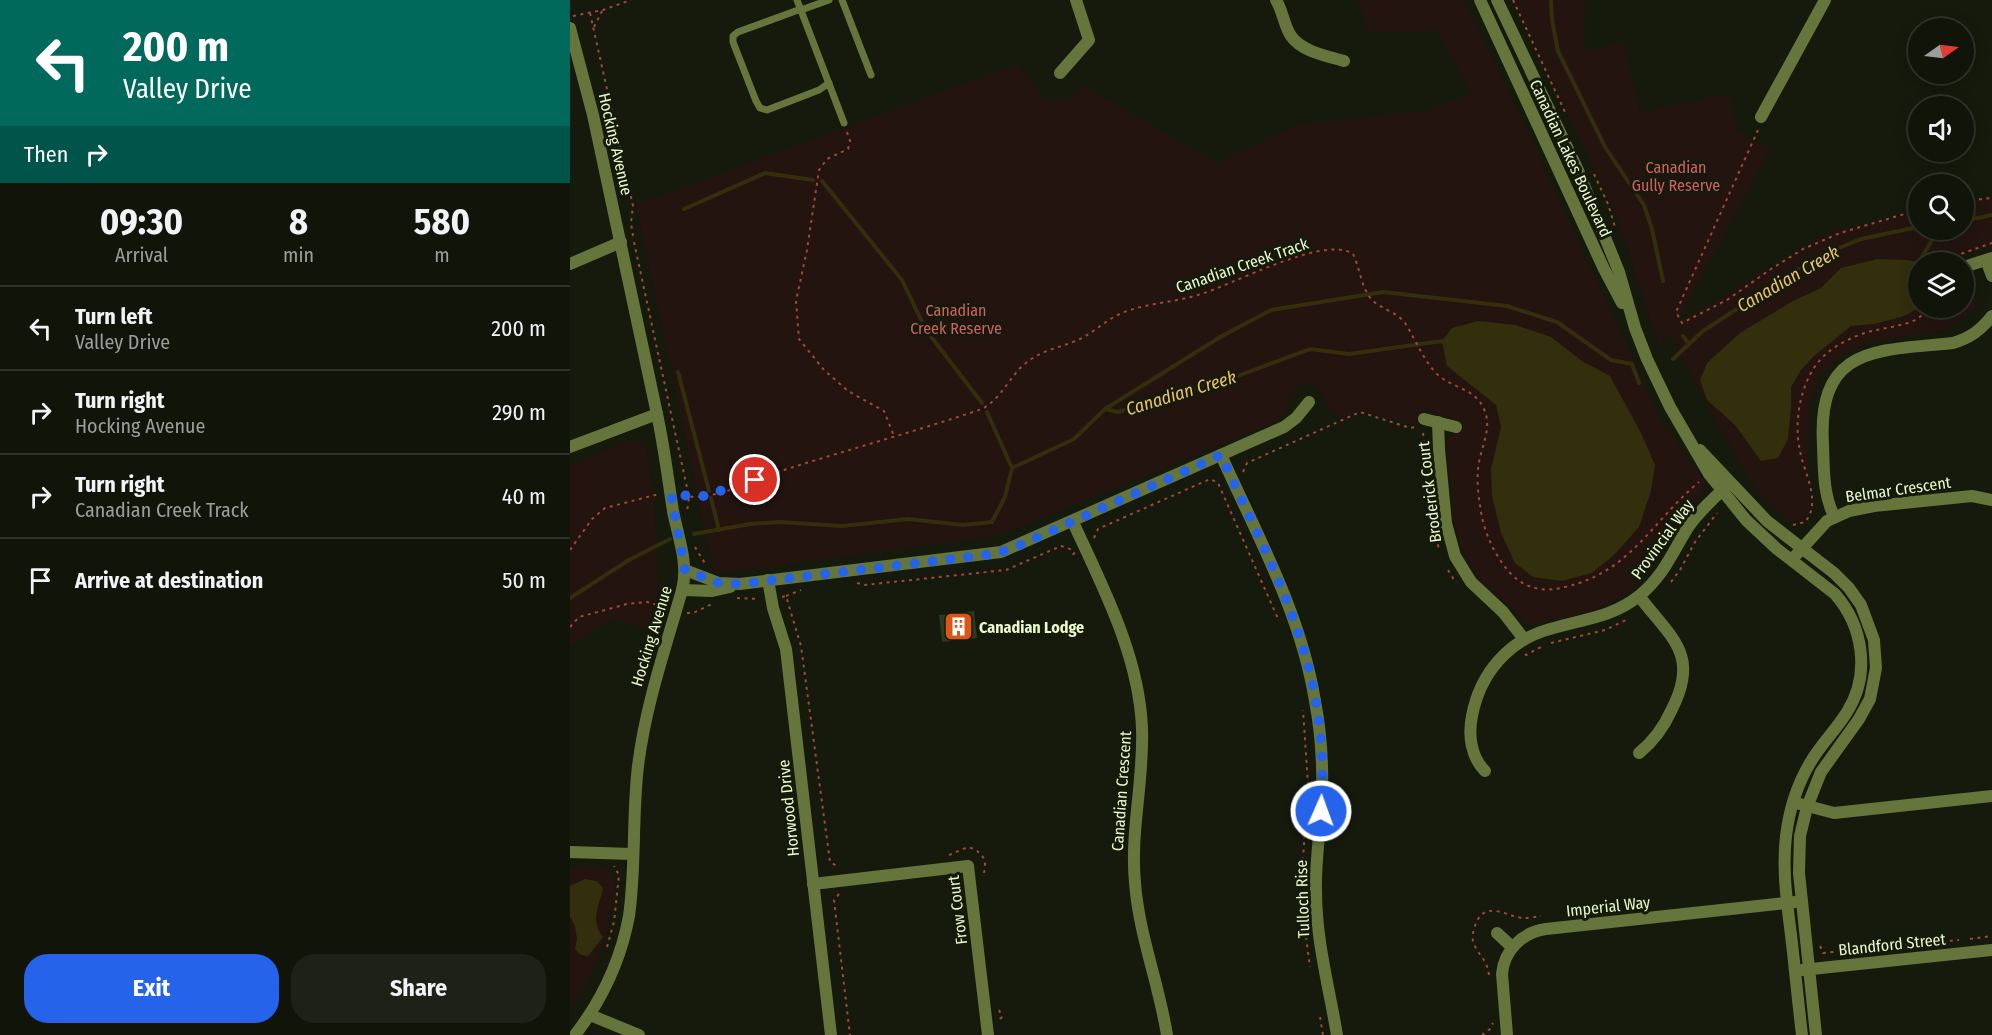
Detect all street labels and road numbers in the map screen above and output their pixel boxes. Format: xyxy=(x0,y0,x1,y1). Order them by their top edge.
street label: Canadian Lakes Boulevard xyxy=(1526,77,1615,240)
street label: Hocking Avenue xyxy=(595,91,637,197)
street label: Canadian Creek Track xyxy=(1173,234,1311,297)
street label: Broderick Court xyxy=(1414,439,1445,544)
street label: Belmar Crescent xyxy=(1844,473,1953,506)
street label: Provincial Way xyxy=(1627,495,1698,583)
street label: Hocking Avenue xyxy=(627,583,676,689)
street label: Canadian Crescent xyxy=(1108,729,1135,852)
street label: Horwood Drive xyxy=(774,759,803,857)
street label: Tulloch Rise xyxy=(1292,859,1313,939)
street label: Frow Court xyxy=(944,873,971,946)
street label: Imperial Way xyxy=(1565,893,1652,920)
street label: Blandford Street xyxy=(1837,929,1947,960)

